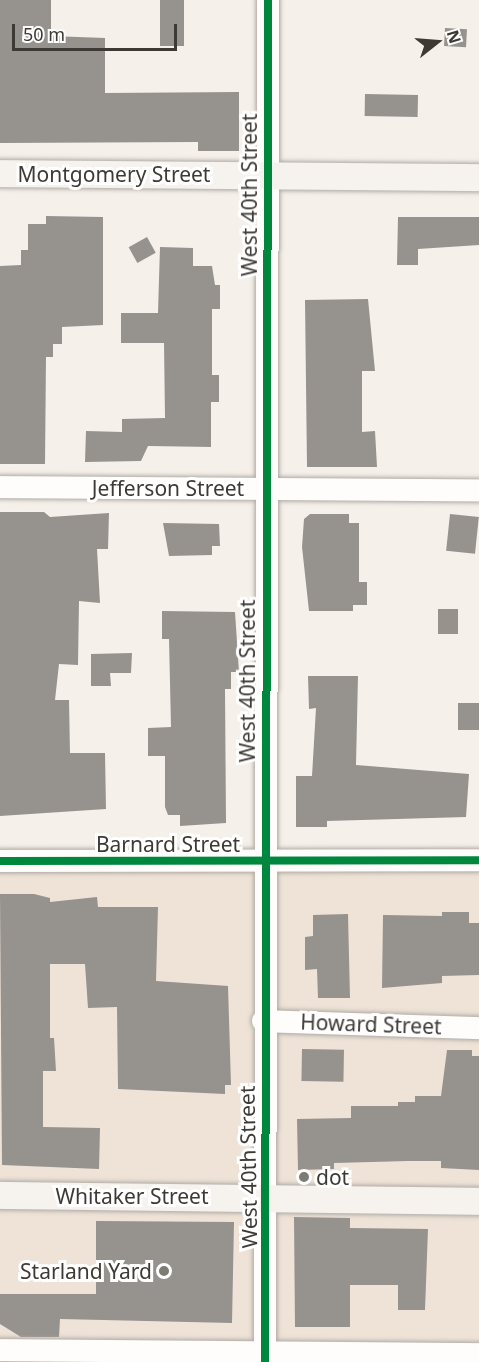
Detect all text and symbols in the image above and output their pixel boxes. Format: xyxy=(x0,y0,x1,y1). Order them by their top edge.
scale bar xyxy=(15,12,180,50)
north arrow xyxy=(407,12,467,72)
text: 50 m xyxy=(23,22,65,46)
text: N xyxy=(442,27,467,46)
street label: West 40th Street xyxy=(236,114,262,276)
street label: Montgomery Street xyxy=(18,161,210,187)
street label: Jefferson Street xyxy=(92,475,244,501)
street label: West 40th Street xyxy=(234,600,260,762)
street label: Barnard Street xyxy=(96,831,240,857)
street label: Howard Street xyxy=(300,1009,442,1039)
street label: West 40th Street xyxy=(234,1085,262,1249)
place label: dot xyxy=(316,1164,349,1190)
marker: dot xyxy=(297,1170,311,1184)
street label: Whitaker Street xyxy=(55,1183,209,1209)
place label: Starland Yard xyxy=(20,1258,152,1284)
marker: Starland Yard xyxy=(157,1264,171,1278)

